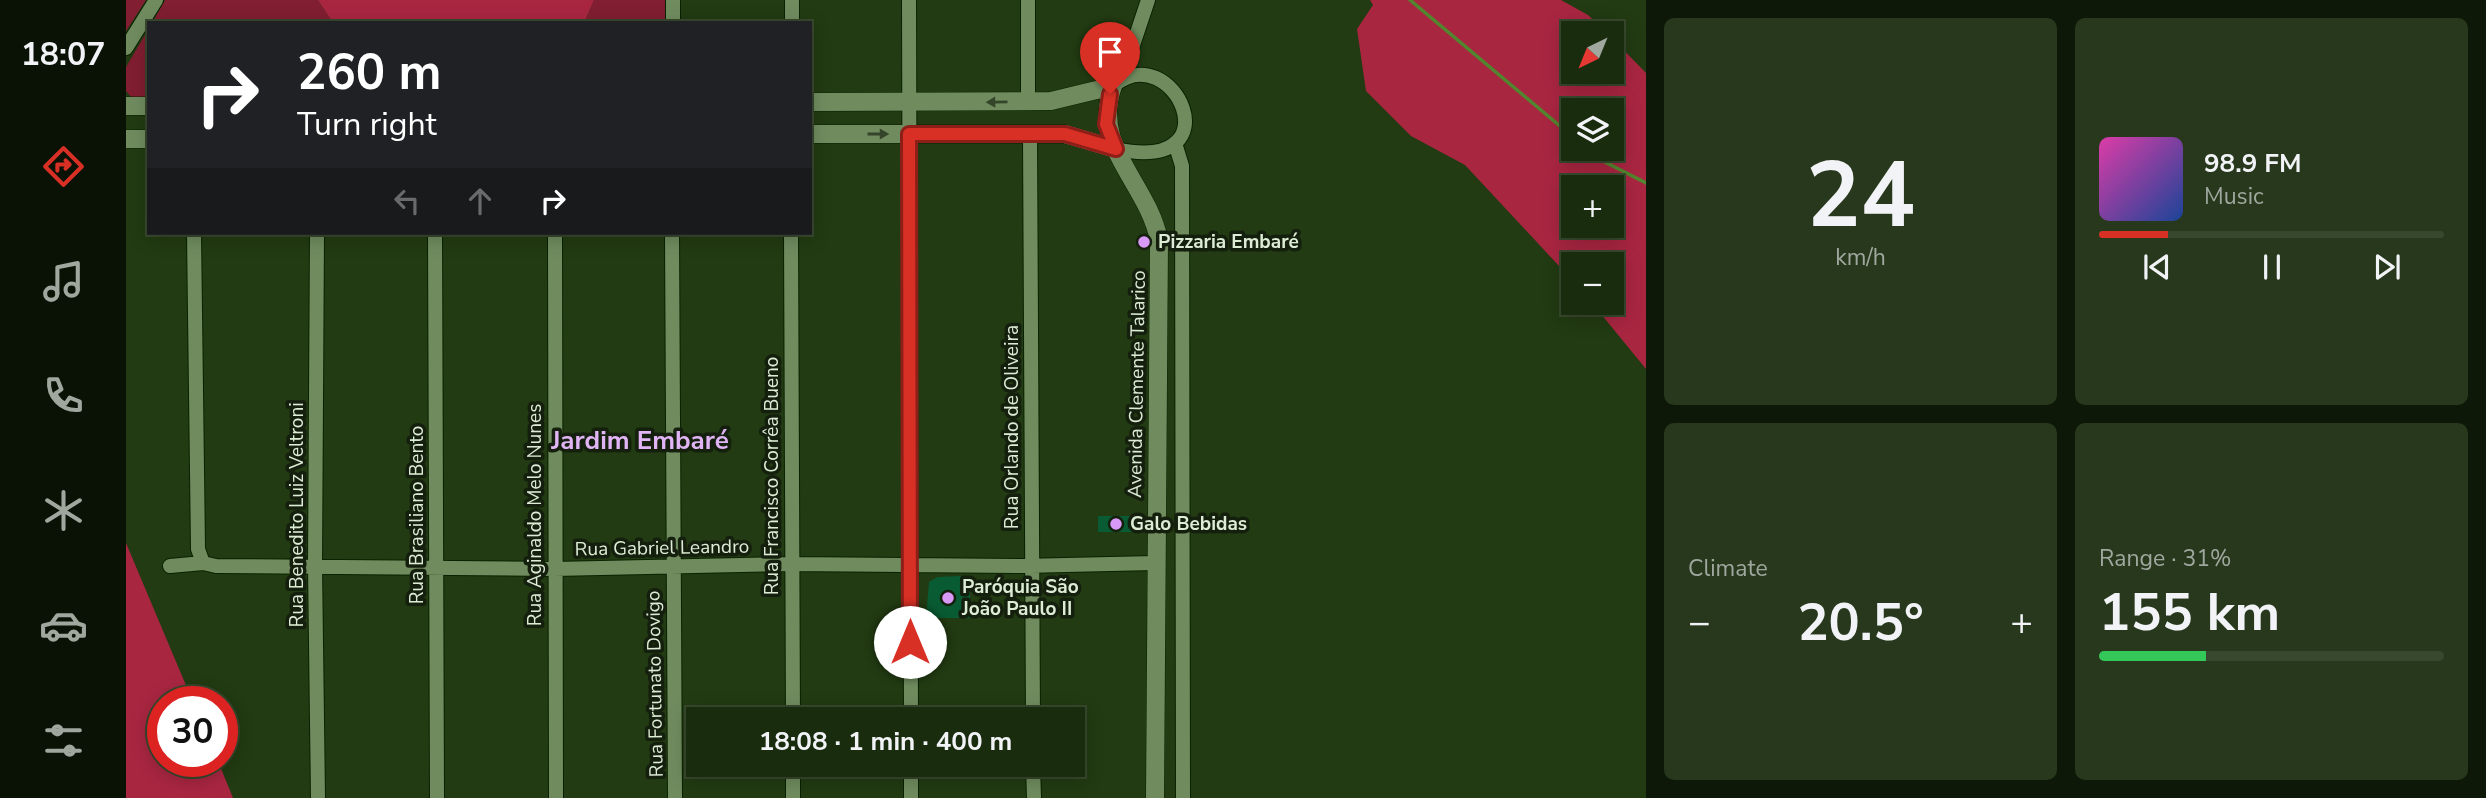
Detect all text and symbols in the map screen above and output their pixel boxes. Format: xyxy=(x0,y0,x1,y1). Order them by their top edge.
north arrow xyxy=(1561,21,1624,84)
map controls xyxy=(1561,21,1624,315)
pin xyxy=(1080,22,1140,94)
text: 18:07 xyxy=(21,33,105,76)
icon: arrive xyxy=(1091,33,1129,71)
text: 260 m xyxy=(297,39,441,106)
icon: right xyxy=(182,49,273,140)
one-way arrow xyxy=(986,96,1008,108)
button: layers xyxy=(1561,98,1624,161)
text: Turn right xyxy=(297,103,437,146)
one-way arrow xyxy=(868,128,890,140)
text: 24 xyxy=(1806,134,1915,258)
icon: directions xyxy=(39,142,88,191)
text: 98.9 FM xyxy=(2204,146,2301,181)
button: + xyxy=(1561,175,1624,238)
text: Music xyxy=(2204,181,2264,212)
icon: left xyxy=(388,182,426,220)
icon: ahead xyxy=(461,182,499,220)
icon: right xyxy=(534,182,572,220)
place label: Pizzaria Embaré xyxy=(1158,229,1299,255)
marker: Pizzaria Embaré xyxy=(1136,234,1152,250)
text: km/h xyxy=(1835,242,1886,273)
icon: previous xyxy=(2138,248,2176,286)
icon: pause xyxy=(2253,248,2291,286)
icon: next xyxy=(2368,248,2406,286)
button: − xyxy=(1561,252,1624,315)
icon: music xyxy=(39,257,88,306)
street label: Avenida Clemente Talarico xyxy=(1122,270,1152,498)
street label: Rua Orlando de Oliveira xyxy=(999,325,1025,529)
street label: Rua Francisco Corrêa Bueno xyxy=(759,357,785,595)
icon: phone xyxy=(39,371,88,420)
street label: Rua Benedito Luiz Veltroni xyxy=(284,402,310,628)
street label: Rua Aginaldo Melo Nunes xyxy=(522,404,548,626)
district label: Jardim Embaré xyxy=(550,423,729,458)
street label: Rua Brasiliano Bento xyxy=(404,426,430,604)
icon: climate xyxy=(39,486,88,535)
place label: Galo Bebidas xyxy=(1130,511,1247,537)
marker: Galo Bebidas xyxy=(1108,516,1124,532)
street label: Rua Gabriel Leandro xyxy=(574,533,750,563)
text: Range · 31% xyxy=(2099,543,2231,574)
text: Climate xyxy=(1688,553,1768,584)
place label: Paróquia São João Paulo II xyxy=(961,574,1079,622)
text: 155 km xyxy=(2099,577,2280,648)
text: 20.5° xyxy=(1797,587,1924,658)
street label: Rua Fortunato Dovigo xyxy=(640,590,670,778)
marker: Paróquia São João Paulo II xyxy=(940,590,956,606)
text: − xyxy=(1688,597,1711,648)
text: + xyxy=(2010,597,2033,648)
icon: car xyxy=(39,601,88,650)
position arrow xyxy=(873,605,947,679)
speed limit sign: 30 xyxy=(147,686,238,777)
icon: filters xyxy=(39,716,88,765)
text: 18:08 · 1 min · 400 m xyxy=(759,724,1012,759)

